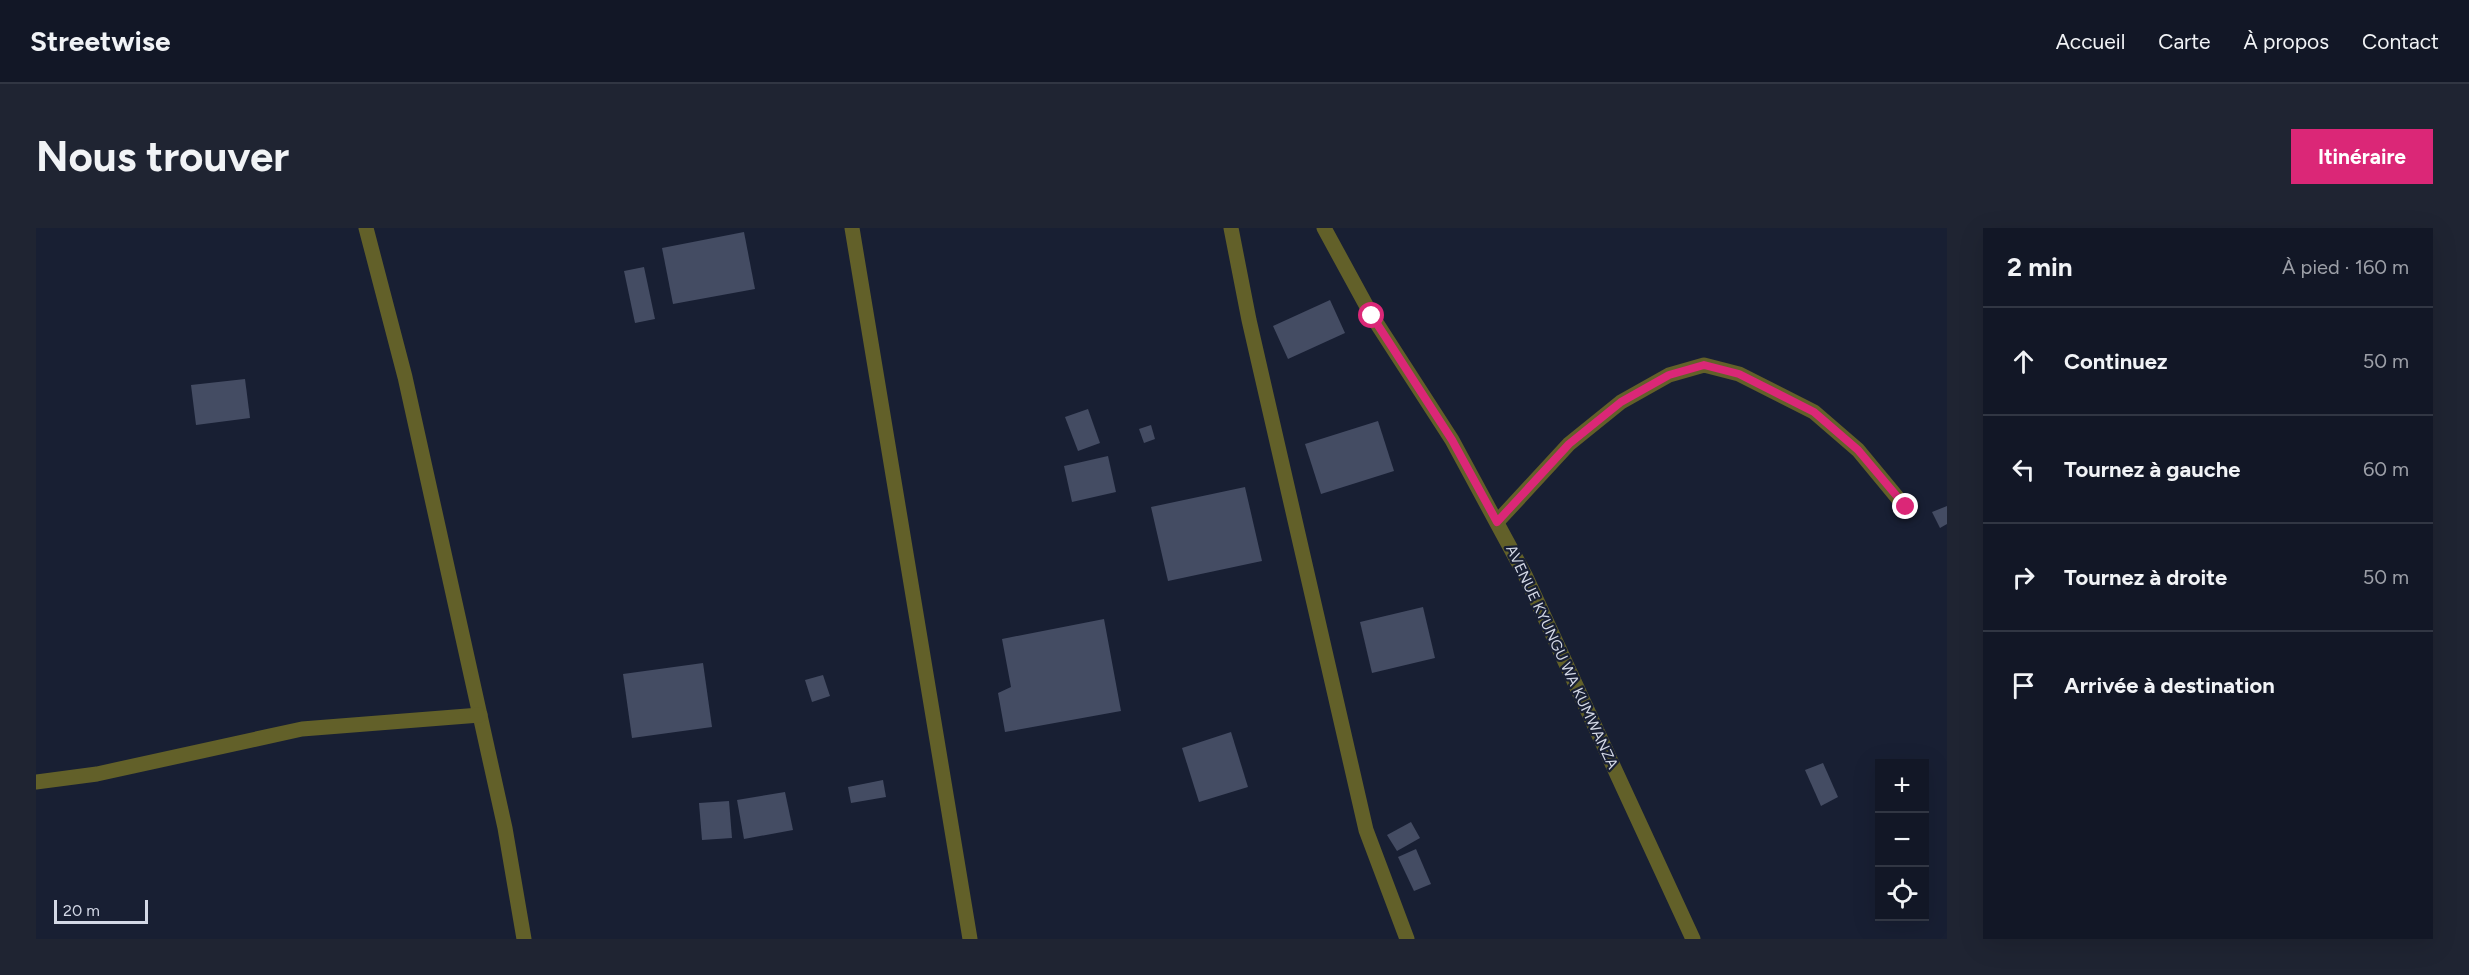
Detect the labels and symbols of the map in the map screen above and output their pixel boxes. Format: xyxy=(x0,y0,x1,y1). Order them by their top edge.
route start xyxy=(1358,302,1384,328)
route end xyxy=(1892,493,1918,519)
street label: AVENUE KYUNGU WA KUMWANZA xyxy=(1502,542,1622,772)
scale bar xyxy=(54,897,148,924)

